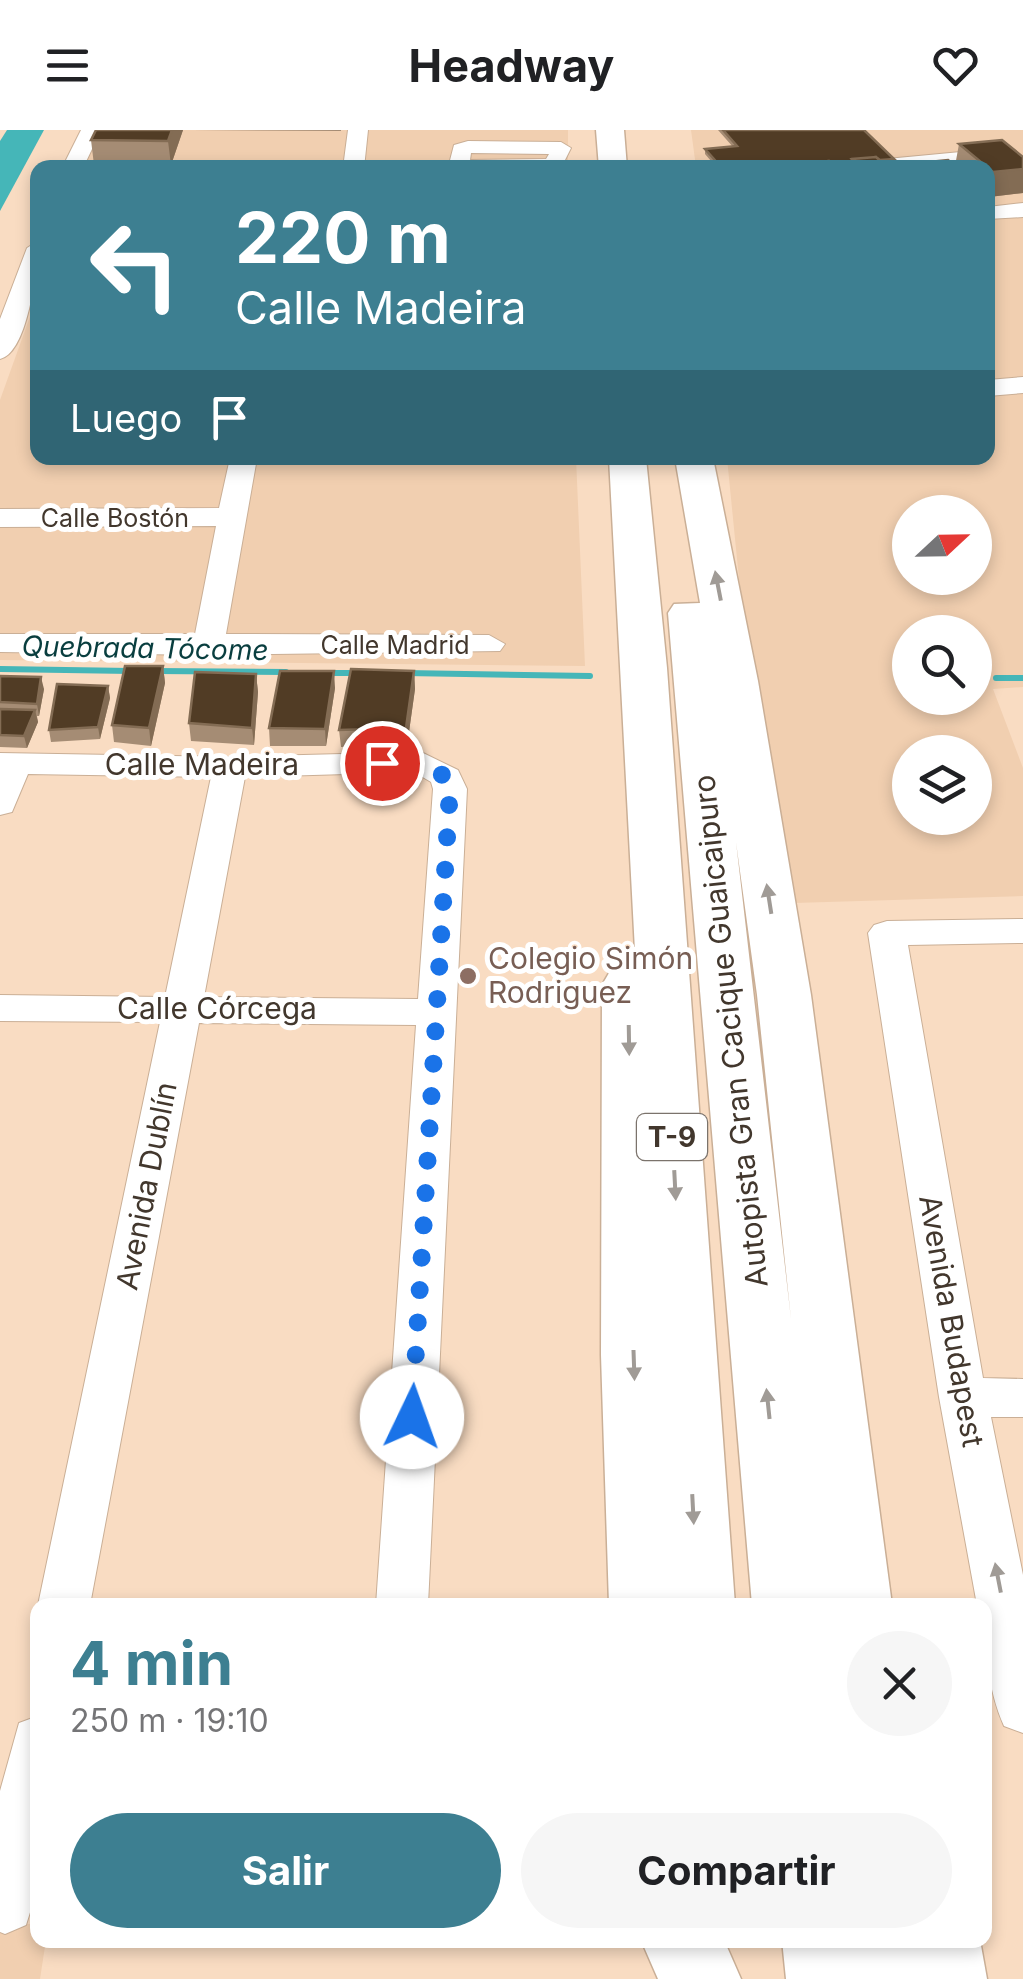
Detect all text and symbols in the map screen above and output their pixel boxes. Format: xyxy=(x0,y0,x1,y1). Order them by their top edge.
icon: menu xyxy=(40,38,95,93)
text: Headway xyxy=(409,38,614,93)
icon: heart xyxy=(928,38,983,93)
text: 220 m xyxy=(235,195,451,280)
icon: left xyxy=(70,200,200,330)
text: Calle Madeira xyxy=(235,280,527,335)
icon: arrive xyxy=(202,390,257,445)
text: Luego xyxy=(70,395,182,441)
north arrow xyxy=(892,495,992,595)
map controls xyxy=(892,495,992,835)
street label: Calle Bostón xyxy=(41,503,189,533)
one-way arrow xyxy=(709,570,725,601)
button: search xyxy=(892,615,992,715)
water label: Quebrada Tócome xyxy=(21,629,269,667)
street label: Calle Madrid xyxy=(320,630,470,660)
pin xyxy=(340,721,425,806)
button: layers xyxy=(892,735,992,835)
icon: arrive xyxy=(355,736,410,791)
street label: Calle Madeira xyxy=(105,746,299,782)
street label: Autopista Gran Cacique Guaicaipuro xyxy=(685,773,775,1289)
one-way arrow xyxy=(761,883,776,914)
place label: Colegio Simón Rodriguez xyxy=(488,940,693,1010)
marker: Colegio Simón Rodriguez xyxy=(457,965,479,987)
street label: Calle Córcega xyxy=(117,990,317,1026)
one-way arrow xyxy=(621,1024,637,1056)
street label: Avenida Dublín xyxy=(108,1079,184,1293)
road number: T-9 xyxy=(637,1114,707,1160)
one-way arrow xyxy=(667,1169,683,1201)
street label: Avenida Budapest xyxy=(912,1192,992,1450)
one-way arrow xyxy=(626,1349,642,1381)
position arrow xyxy=(360,1365,464,1469)
one-way arrow xyxy=(760,1387,776,1419)
one-way arrow xyxy=(685,1494,701,1526)
one-way arrow xyxy=(989,1562,1005,1593)
text: 4 min xyxy=(70,1627,233,1699)
button: close xyxy=(847,1631,952,1736)
text: 250 m · 19:10 xyxy=(70,1701,269,1740)
button: Salir xyxy=(70,1813,501,1928)
button: Compartir xyxy=(521,1813,952,1928)

